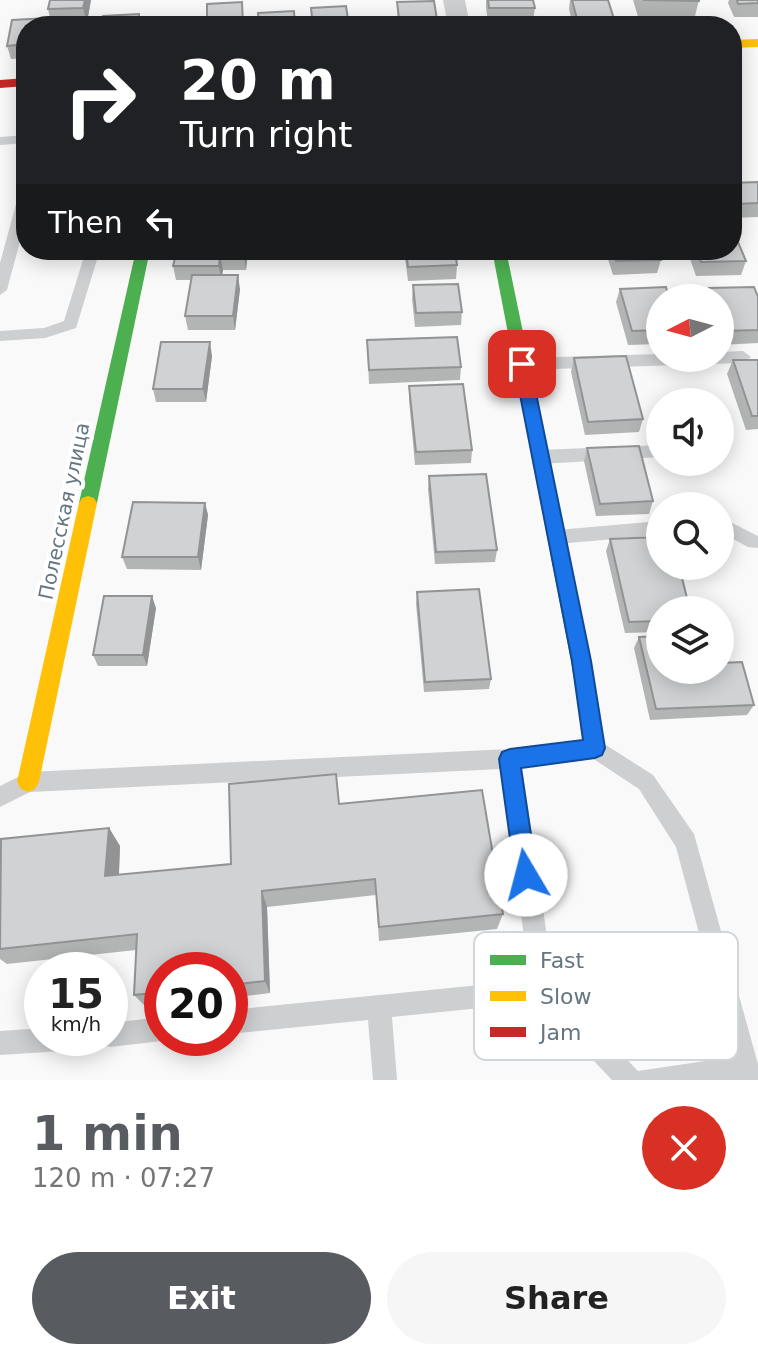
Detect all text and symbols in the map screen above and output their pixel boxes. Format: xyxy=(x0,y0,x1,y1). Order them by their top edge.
text: 20 m xyxy=(180,47,336,112)
icon: right xyxy=(48,48,152,152)
text: Turn right xyxy=(180,114,352,155)
icon: left xyxy=(139,200,183,244)
text: Then xyxy=(48,205,123,240)
north arrow xyxy=(646,284,734,372)
map controls xyxy=(646,284,734,684)
pin xyxy=(488,330,556,398)
icon: arrive xyxy=(500,342,544,386)
button: sound xyxy=(646,388,734,476)
street label: Полесская улица xyxy=(33,420,95,602)
button: search xyxy=(646,492,734,580)
button: layers xyxy=(646,596,734,684)
position arrow xyxy=(484,833,568,917)
legend xyxy=(474,932,738,1060)
text: Fast xyxy=(540,948,585,973)
speed limit sign: 20 xyxy=(144,952,248,1056)
text: 15 xyxy=(48,971,104,1017)
text: Slow xyxy=(540,984,592,1009)
text: km/h xyxy=(51,1012,101,1036)
text: Jam xyxy=(538,1020,581,1045)
text: 1 min xyxy=(32,1105,183,1161)
button: close xyxy=(642,1106,726,1190)
text: 120 m · 07:27 xyxy=(32,1163,215,1193)
button: Exit xyxy=(32,1252,371,1344)
button: Share xyxy=(387,1252,726,1344)

